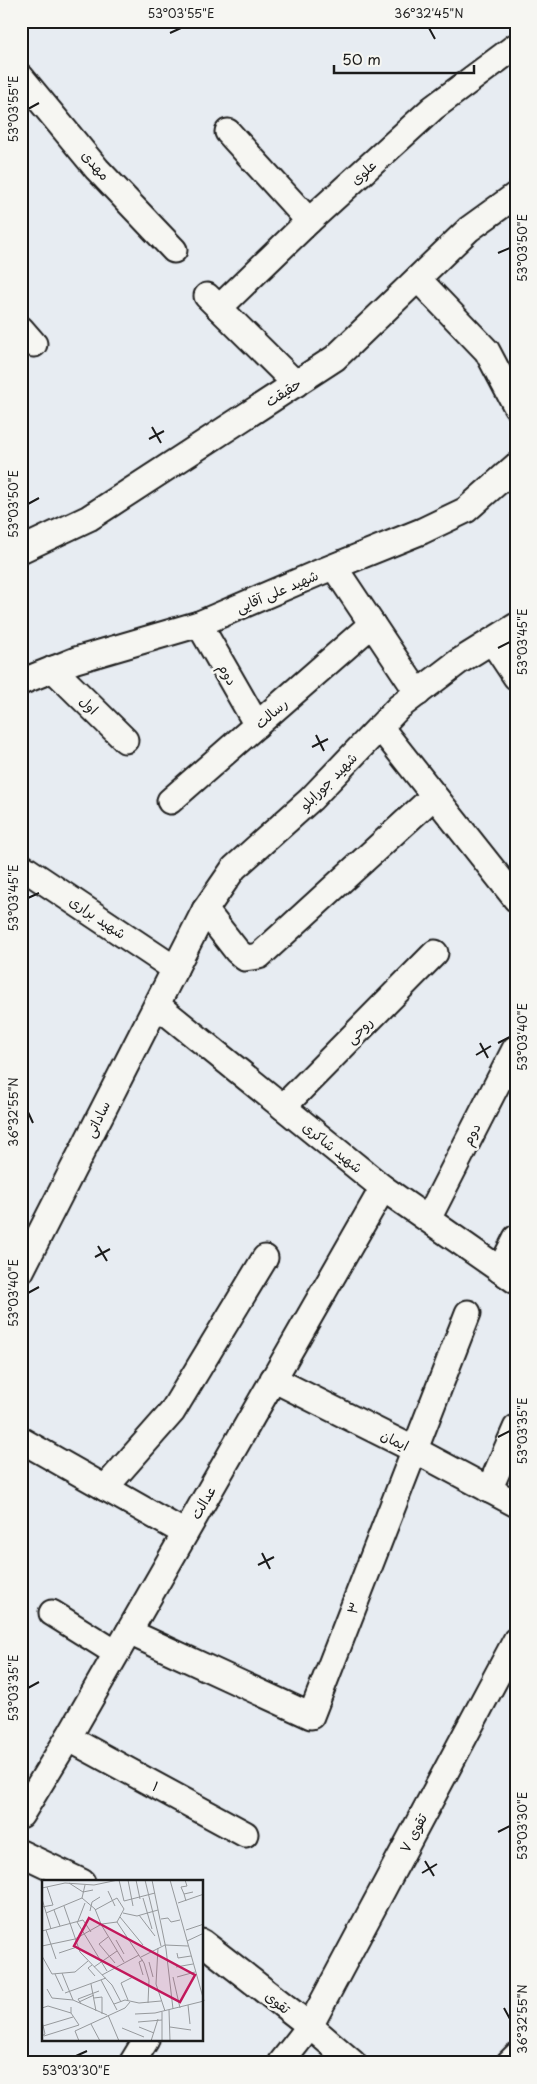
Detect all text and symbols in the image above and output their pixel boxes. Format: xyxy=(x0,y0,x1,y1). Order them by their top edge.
text: 53°03'55"E xyxy=(147,4,215,22)
text: 36°32'45"N xyxy=(394,4,464,22)
scale bar xyxy=(334,42,474,74)
text: 50 m xyxy=(342,47,381,70)
text: 53°03'55"E xyxy=(4,75,22,143)
street label: مهدی xyxy=(77,145,115,185)
street label: علوی xyxy=(345,155,381,189)
text: 53°03'50"E xyxy=(513,214,531,282)
street label: حقیقت xyxy=(261,373,305,411)
text: 53°03'50"E xyxy=(4,470,22,538)
street label: شهید علی آقایی xyxy=(232,564,322,618)
text: 53°03'45"E xyxy=(513,609,531,675)
street label: دوم xyxy=(212,659,243,690)
street label: اول xyxy=(75,691,103,719)
street label: رسالت xyxy=(250,693,292,733)
street label: شهید جورابلو xyxy=(294,747,362,815)
text: 53°03'45"E xyxy=(4,865,22,931)
street label: شهید براری xyxy=(66,890,130,944)
text: 53°03'40"E xyxy=(513,1003,531,1071)
street label: روحی xyxy=(341,1012,377,1048)
text: 36°32'55"N xyxy=(4,1077,22,1147)
street label: ساداتی xyxy=(79,1097,115,1141)
street label: شهید شاکری xyxy=(298,1116,368,1178)
street label: دوم xyxy=(456,1119,486,1149)
text: 53°03'40"E xyxy=(4,1259,22,1327)
text: 53°03'35"E xyxy=(513,1397,531,1465)
street label: ایمان xyxy=(377,1424,413,1456)
street label: عدالت xyxy=(185,1481,221,1523)
street label: ۳ xyxy=(341,1599,365,1617)
text: 53°03'35"E xyxy=(4,1654,22,1722)
street label: ۱ xyxy=(149,1776,163,1796)
text: 53°03'30"E xyxy=(513,1792,531,1860)
street label: تقوی ۷ xyxy=(394,1809,432,1856)
inset map xyxy=(42,1880,204,2042)
text: 36°32'55"N xyxy=(513,1984,531,2054)
street label: تقوی xyxy=(261,1985,296,2019)
text: 53°03'30"E xyxy=(42,2061,110,2079)

